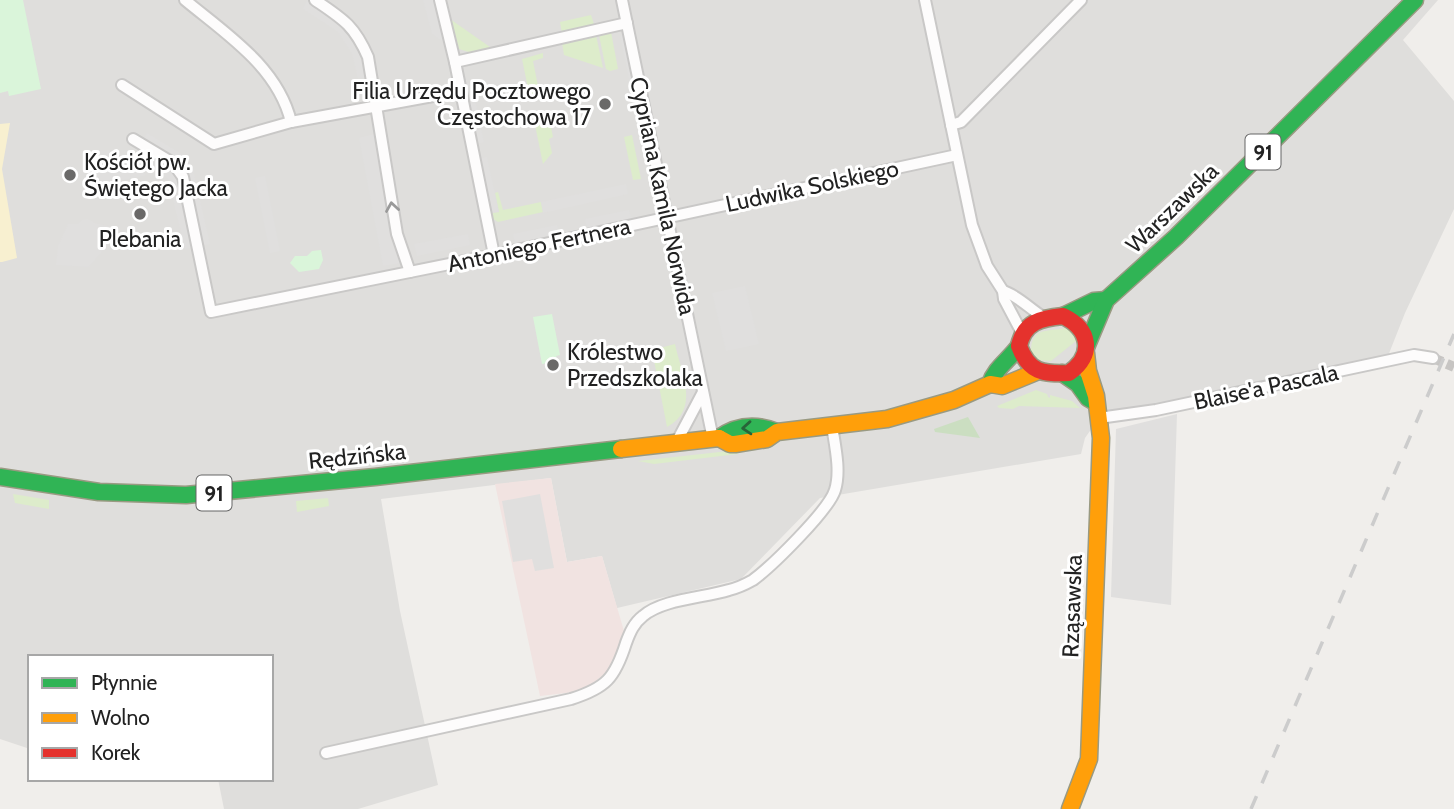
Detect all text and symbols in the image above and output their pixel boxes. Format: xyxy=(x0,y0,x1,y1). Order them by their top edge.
street label: Cypriana Kamila Norwida xyxy=(624,74,702,318)
place label: Filia Urzędu Pocztowego Częstochowa 17 xyxy=(352,77,591,131)
marker: Filia Urzędu Pocztowego Częstochowa 17 xyxy=(597,96,613,112)
road number: 91 xyxy=(1246,134,1280,170)
place label: Kościół pw. Świętego Jacka xyxy=(84,148,228,202)
street label: Ludwika Solskiego xyxy=(723,154,901,218)
street label: Warszawska xyxy=(1120,157,1224,259)
marker: Kościół pw. Świętego Jacka xyxy=(62,167,78,183)
one-way arrow xyxy=(385,201,400,212)
marker: Plebania xyxy=(132,206,148,222)
street label: Antoniego Fertnera xyxy=(445,212,633,278)
place label: Plebania xyxy=(99,225,181,253)
place label: Królestwo Przedszkolaka xyxy=(567,338,703,392)
marker: Królestwo Przedszkolaka xyxy=(545,357,561,373)
street label: Blaise'a Pascala xyxy=(1191,358,1341,416)
one-way arrow xyxy=(741,420,752,435)
street label: Rędzińska xyxy=(307,437,407,475)
road number: 91 xyxy=(196,476,232,510)
street label: Rząsawska xyxy=(1056,554,1088,658)
legend xyxy=(28,655,273,781)
text: Płynnie xyxy=(91,670,158,695)
text: Wolno xyxy=(91,705,150,730)
text: Korek xyxy=(91,740,141,765)

